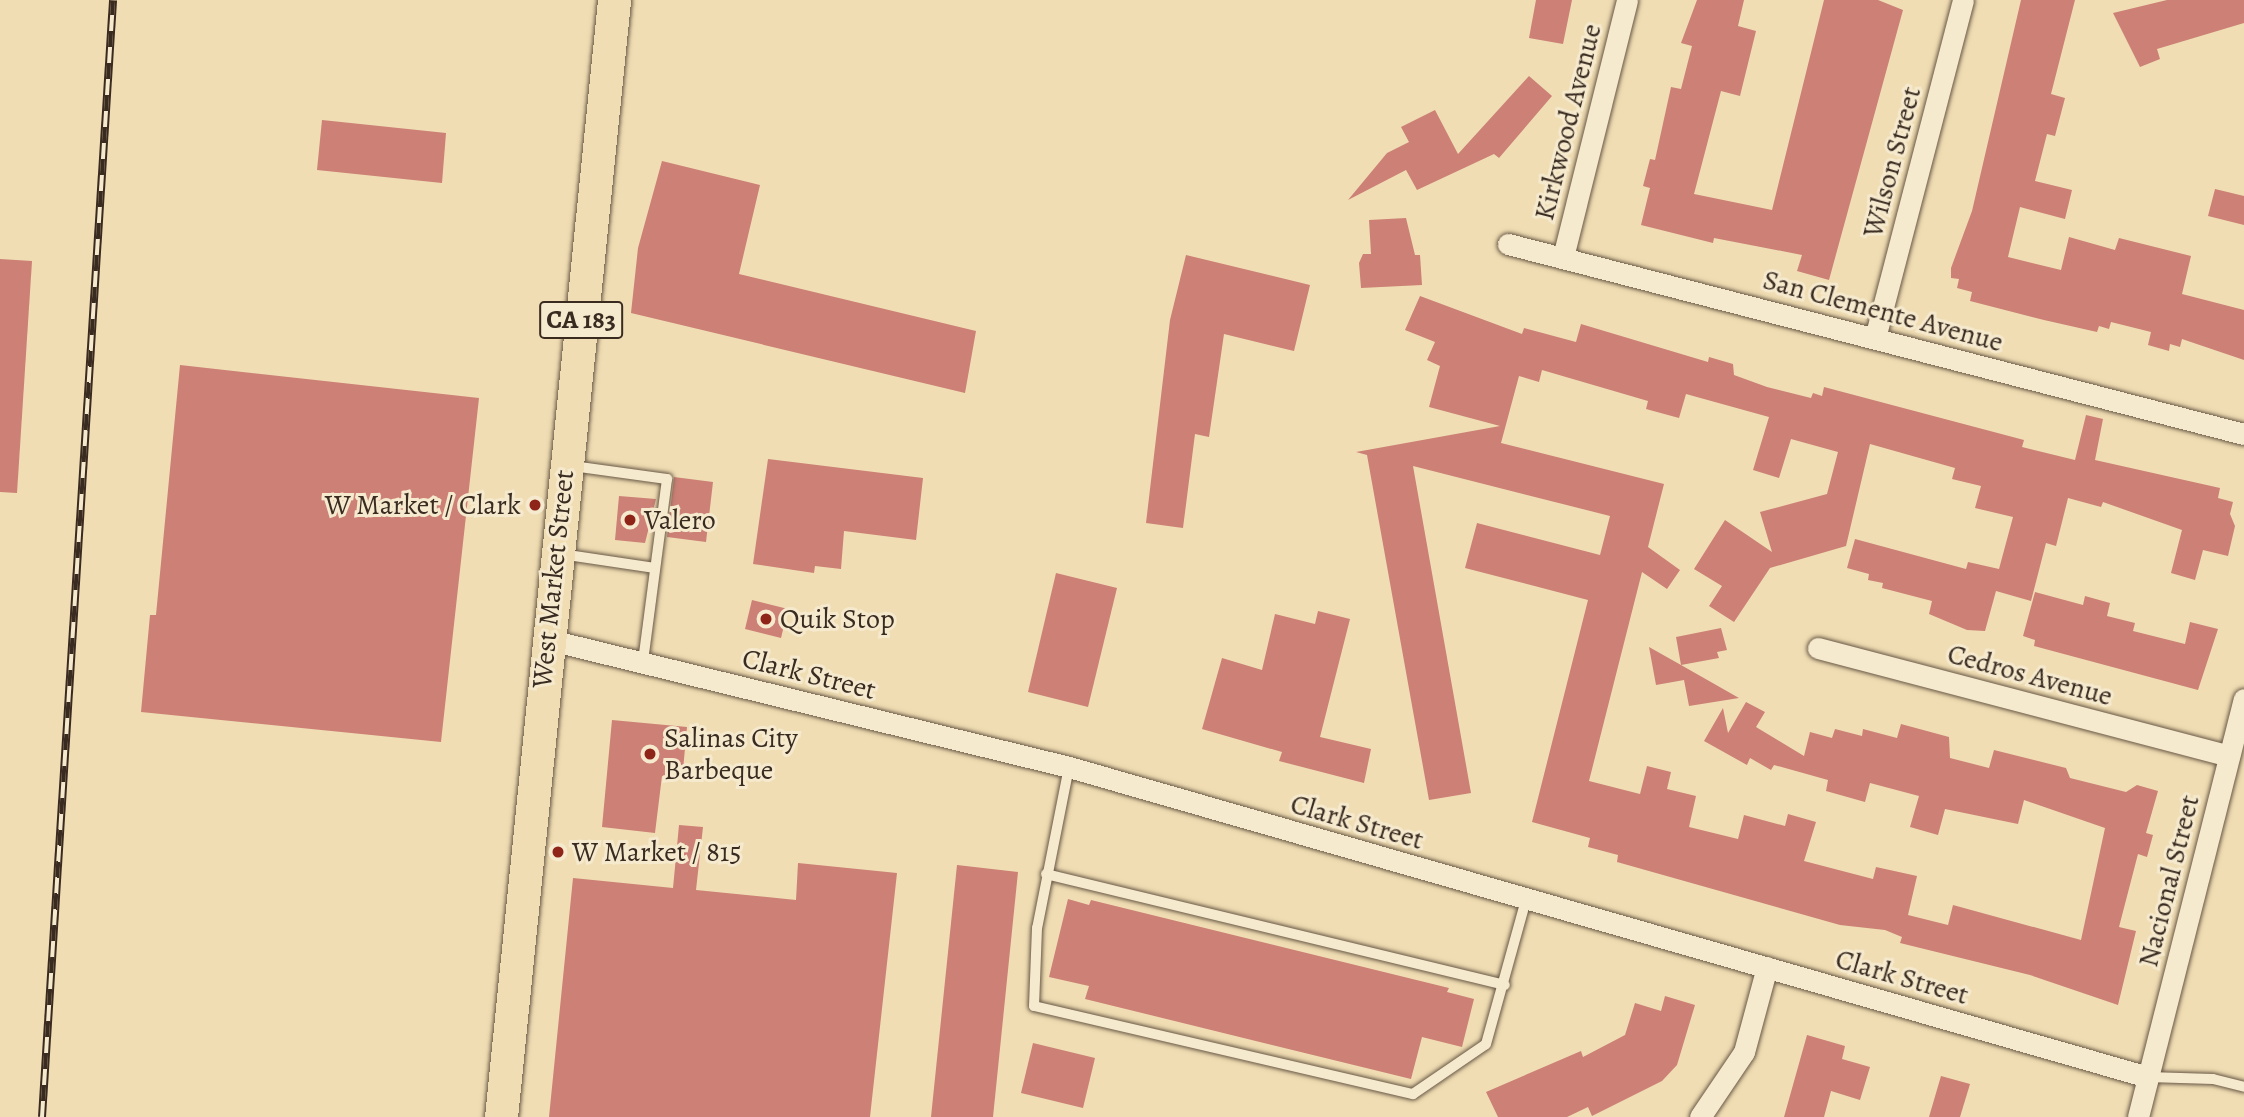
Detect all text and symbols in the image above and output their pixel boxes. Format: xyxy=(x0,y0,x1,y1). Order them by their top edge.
street label: Kirkwood Avenue xyxy=(1527,20,1609,224)
street label: Wilson Street xyxy=(1856,83,1928,241)
street label: San Clemente Avenue xyxy=(1759,263,2007,359)
road number: CA 183 xyxy=(539,298,623,342)
street label: West Market Street xyxy=(525,468,581,690)
place label: W Market / Clark xyxy=(325,488,521,522)
marker: W Market / Clark xyxy=(527,497,543,513)
place label: Valero xyxy=(644,503,716,537)
marker: Valero xyxy=(622,512,638,528)
place label: Quik Stop xyxy=(780,602,895,636)
marker: Quik Stop xyxy=(758,611,774,627)
street label: Cedros Avenue xyxy=(1944,637,2116,713)
street label: Clark Street xyxy=(739,641,879,707)
place label: Salinas City Barbeque xyxy=(664,721,798,787)
marker: Salinas City Barbeque xyxy=(642,746,658,762)
street label: Clark Street xyxy=(1287,787,1427,857)
street label: Nacional Street xyxy=(2131,792,2207,970)
place label: W Market / 815 xyxy=(572,835,741,869)
marker: W Market / 815 xyxy=(550,844,566,860)
street label: Clark Street xyxy=(1832,942,1972,1012)

